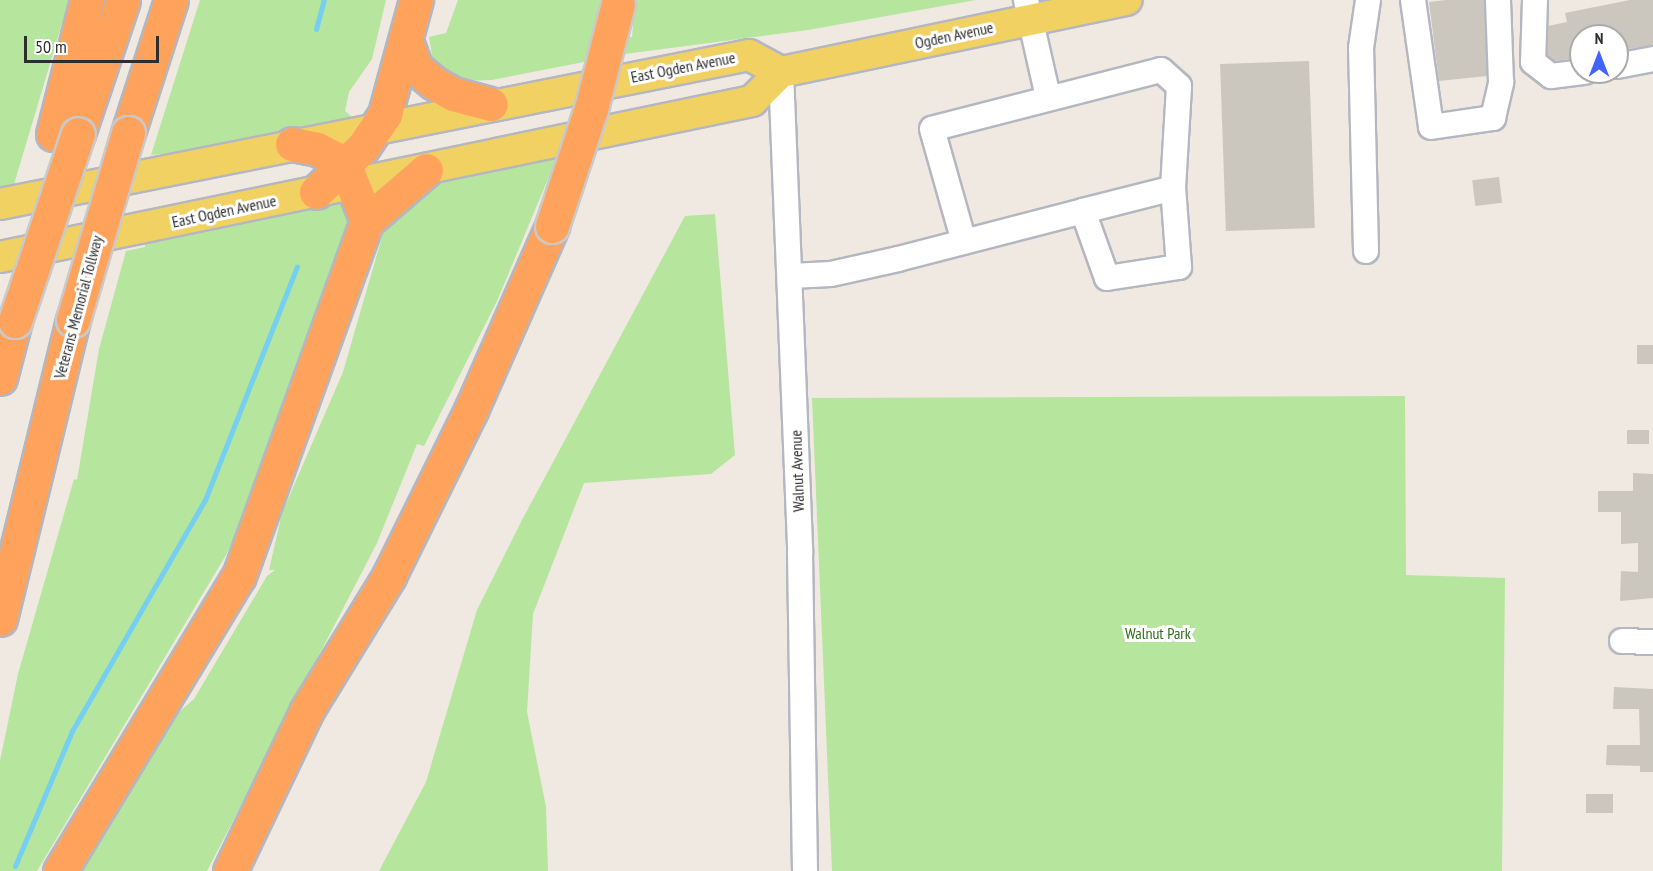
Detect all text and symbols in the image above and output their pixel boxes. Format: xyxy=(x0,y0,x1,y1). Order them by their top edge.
street label: Ogden Avenue xyxy=(913,17,995,53)
scale bar xyxy=(27,24,162,62)
north arrow xyxy=(1569,24,1629,84)
text: N xyxy=(1595,28,1603,48)
text: 50 m xyxy=(35,35,67,58)
street label: East Ogden Avenue xyxy=(629,47,737,87)
street label: East Ogden Avenue xyxy=(170,191,278,231)
street label: Veterans Memorial Tollway xyxy=(50,233,106,381)
street label: Walnut Avenue xyxy=(786,429,808,513)
park label: Walnut Park xyxy=(1125,623,1191,643)

